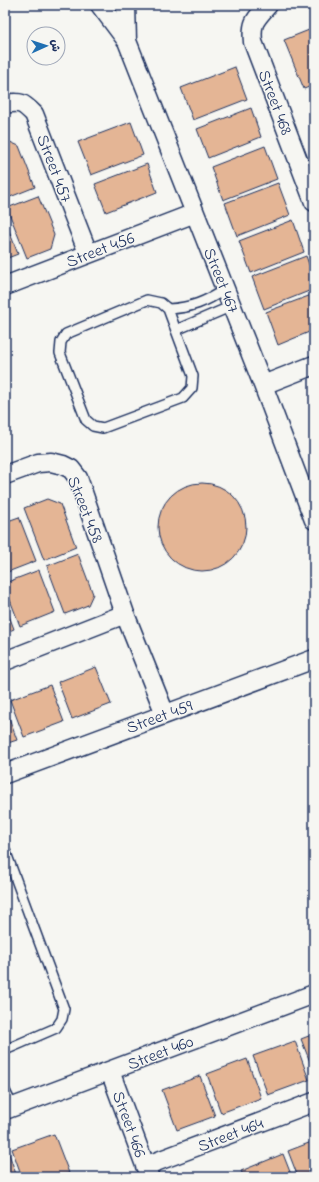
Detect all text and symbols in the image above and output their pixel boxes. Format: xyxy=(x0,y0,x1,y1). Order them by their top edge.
north arrow xyxy=(26,26,66,66)
text: ش xyxy=(47,39,63,52)
street label: Street 468 xyxy=(251,66,298,139)
street label: Street 457 xyxy=(29,131,78,206)
street label: Street 456 xyxy=(63,226,139,275)
street label: Street 467 xyxy=(196,244,245,317)
street label: Street 458 xyxy=(60,472,109,547)
street label: Street 459 xyxy=(123,694,196,741)
street label: Street 460 xyxy=(124,1029,197,1077)
street label: Street 466 xyxy=(105,1088,152,1162)
street label: Street 464 xyxy=(194,1111,267,1159)

